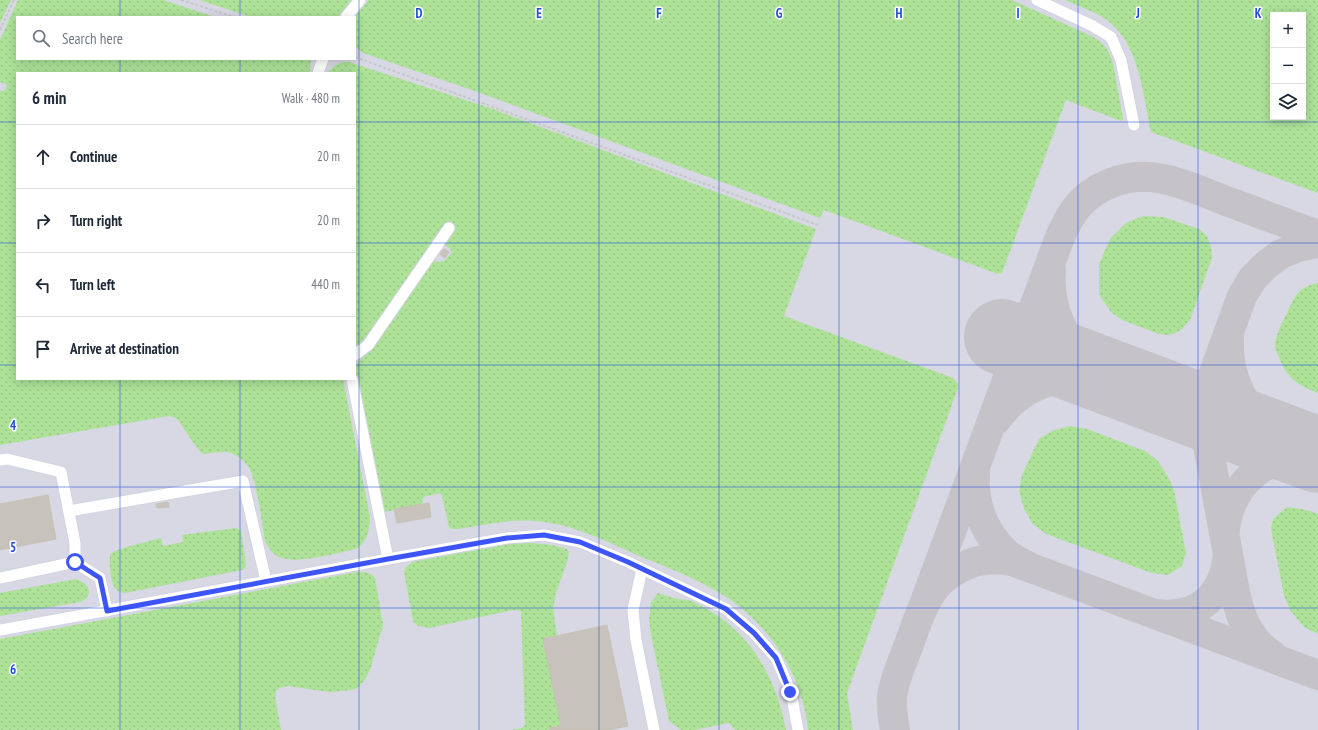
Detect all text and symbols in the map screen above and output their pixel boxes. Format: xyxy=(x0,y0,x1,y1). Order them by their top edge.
text: D xyxy=(416,5,423,22)
text: E xyxy=(536,5,542,22)
text: F xyxy=(656,5,662,22)
text: G xyxy=(776,5,783,22)
text: H xyxy=(896,5,903,22)
text: I xyxy=(1016,5,1020,22)
text: J xyxy=(1135,5,1140,22)
text: K xyxy=(1255,5,1262,22)
map controls xyxy=(1270,12,1306,120)
button: + xyxy=(1270,12,1306,48)
search box xyxy=(16,16,356,60)
icon: search xyxy=(30,27,52,49)
text: Search here xyxy=(62,29,123,48)
button: − xyxy=(1270,48,1306,84)
button: layers xyxy=(1270,84,1306,120)
text: 6 min xyxy=(32,87,66,109)
text: Walk · 480 m xyxy=(282,90,340,107)
icon: ahead xyxy=(32,146,54,168)
text: Continue xyxy=(70,147,117,166)
text: 20 m xyxy=(317,148,340,165)
icon: right xyxy=(32,210,54,232)
text: Turn right xyxy=(70,211,122,230)
text: 20 m xyxy=(317,212,340,229)
icon: left xyxy=(32,274,54,296)
text: Turn left xyxy=(70,275,115,294)
text: 440 m xyxy=(311,276,340,293)
icon: arrive xyxy=(32,338,54,360)
text: Arrive at destination xyxy=(70,339,179,358)
text: 4 xyxy=(10,417,17,434)
text: 5 xyxy=(10,539,16,556)
route start xyxy=(66,553,84,571)
text: 6 xyxy=(10,661,16,678)
route end xyxy=(781,683,799,701)

